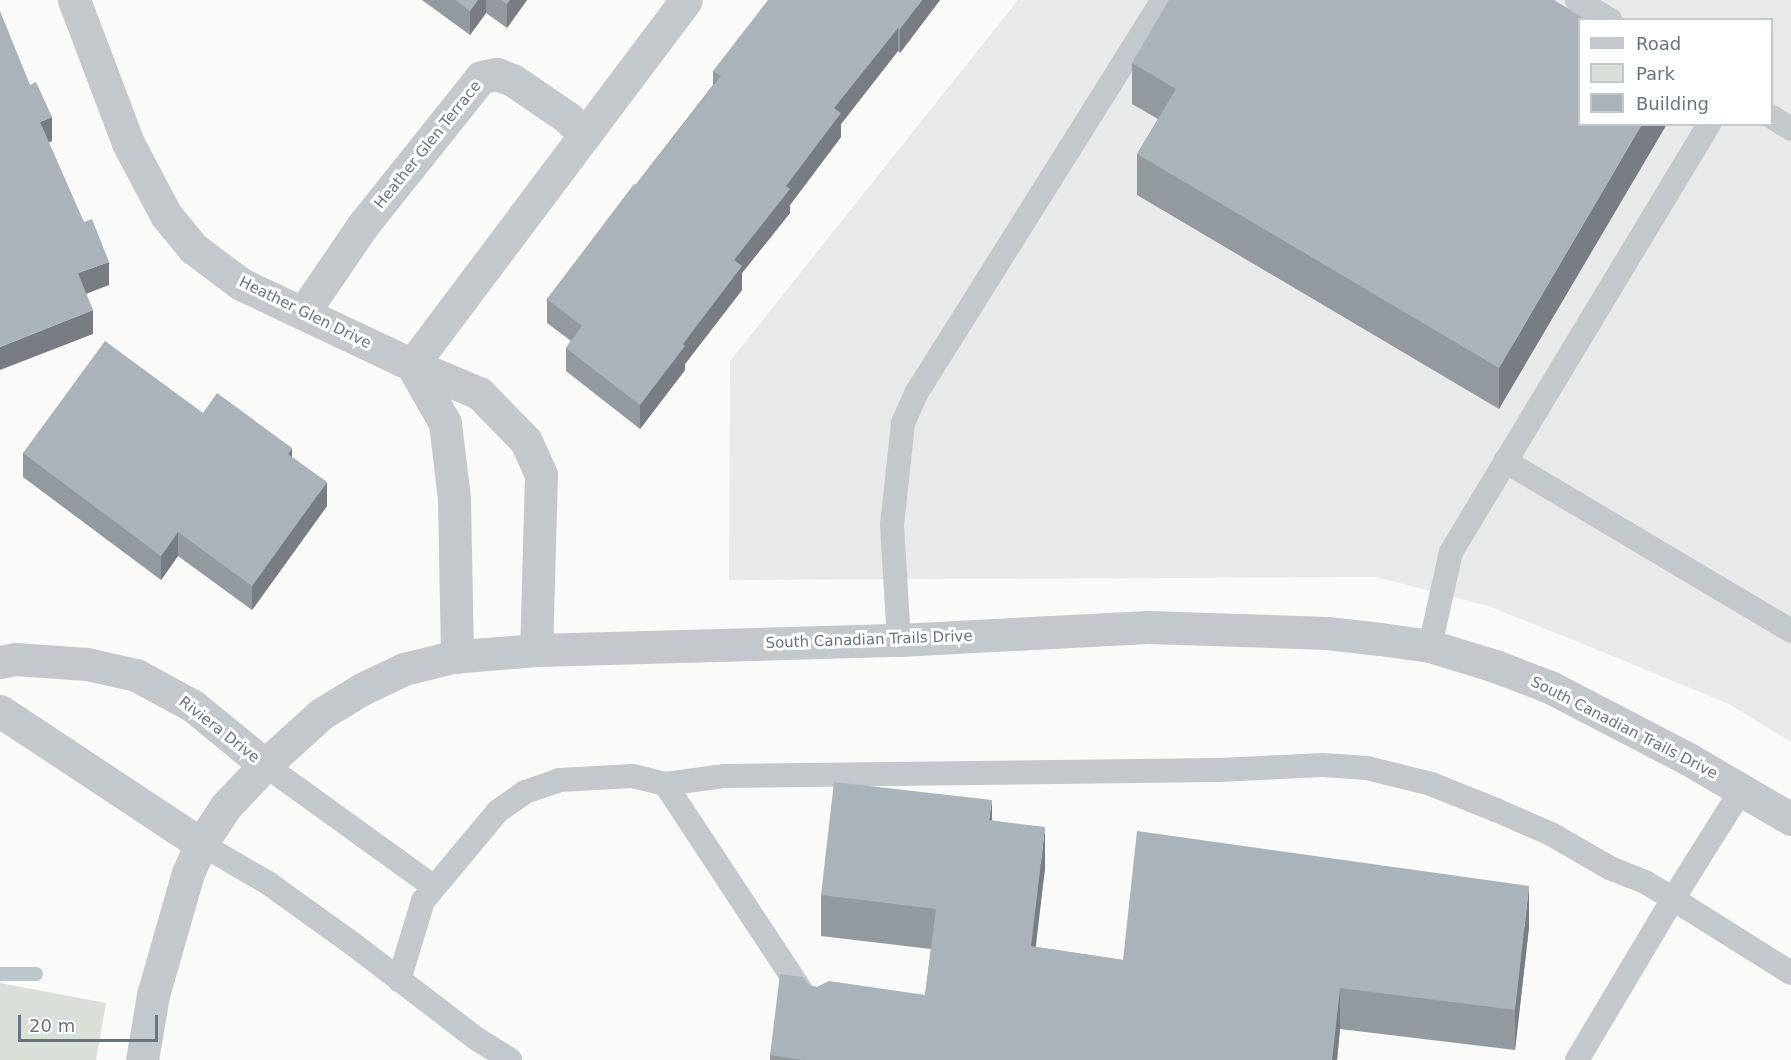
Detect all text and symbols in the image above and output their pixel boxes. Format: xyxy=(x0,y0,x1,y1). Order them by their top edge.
legend xyxy=(1578,18,1773,126)
text: Road xyxy=(1636,33,1681,54)
text: Park xyxy=(1636,63,1675,84)
street label: Heather Glen Terrace xyxy=(371,78,485,212)
text: Building xyxy=(1636,93,1709,114)
street label: Heather Glen Drive xyxy=(236,273,374,353)
street label: South Canadian Trails Drive xyxy=(765,627,973,653)
street label: South Canadian Trails Drive xyxy=(1528,673,1720,783)
street label: Riviera Drive xyxy=(175,693,263,767)
scale bar xyxy=(21,1003,160,1041)
text: 20 m xyxy=(29,1015,75,1036)

